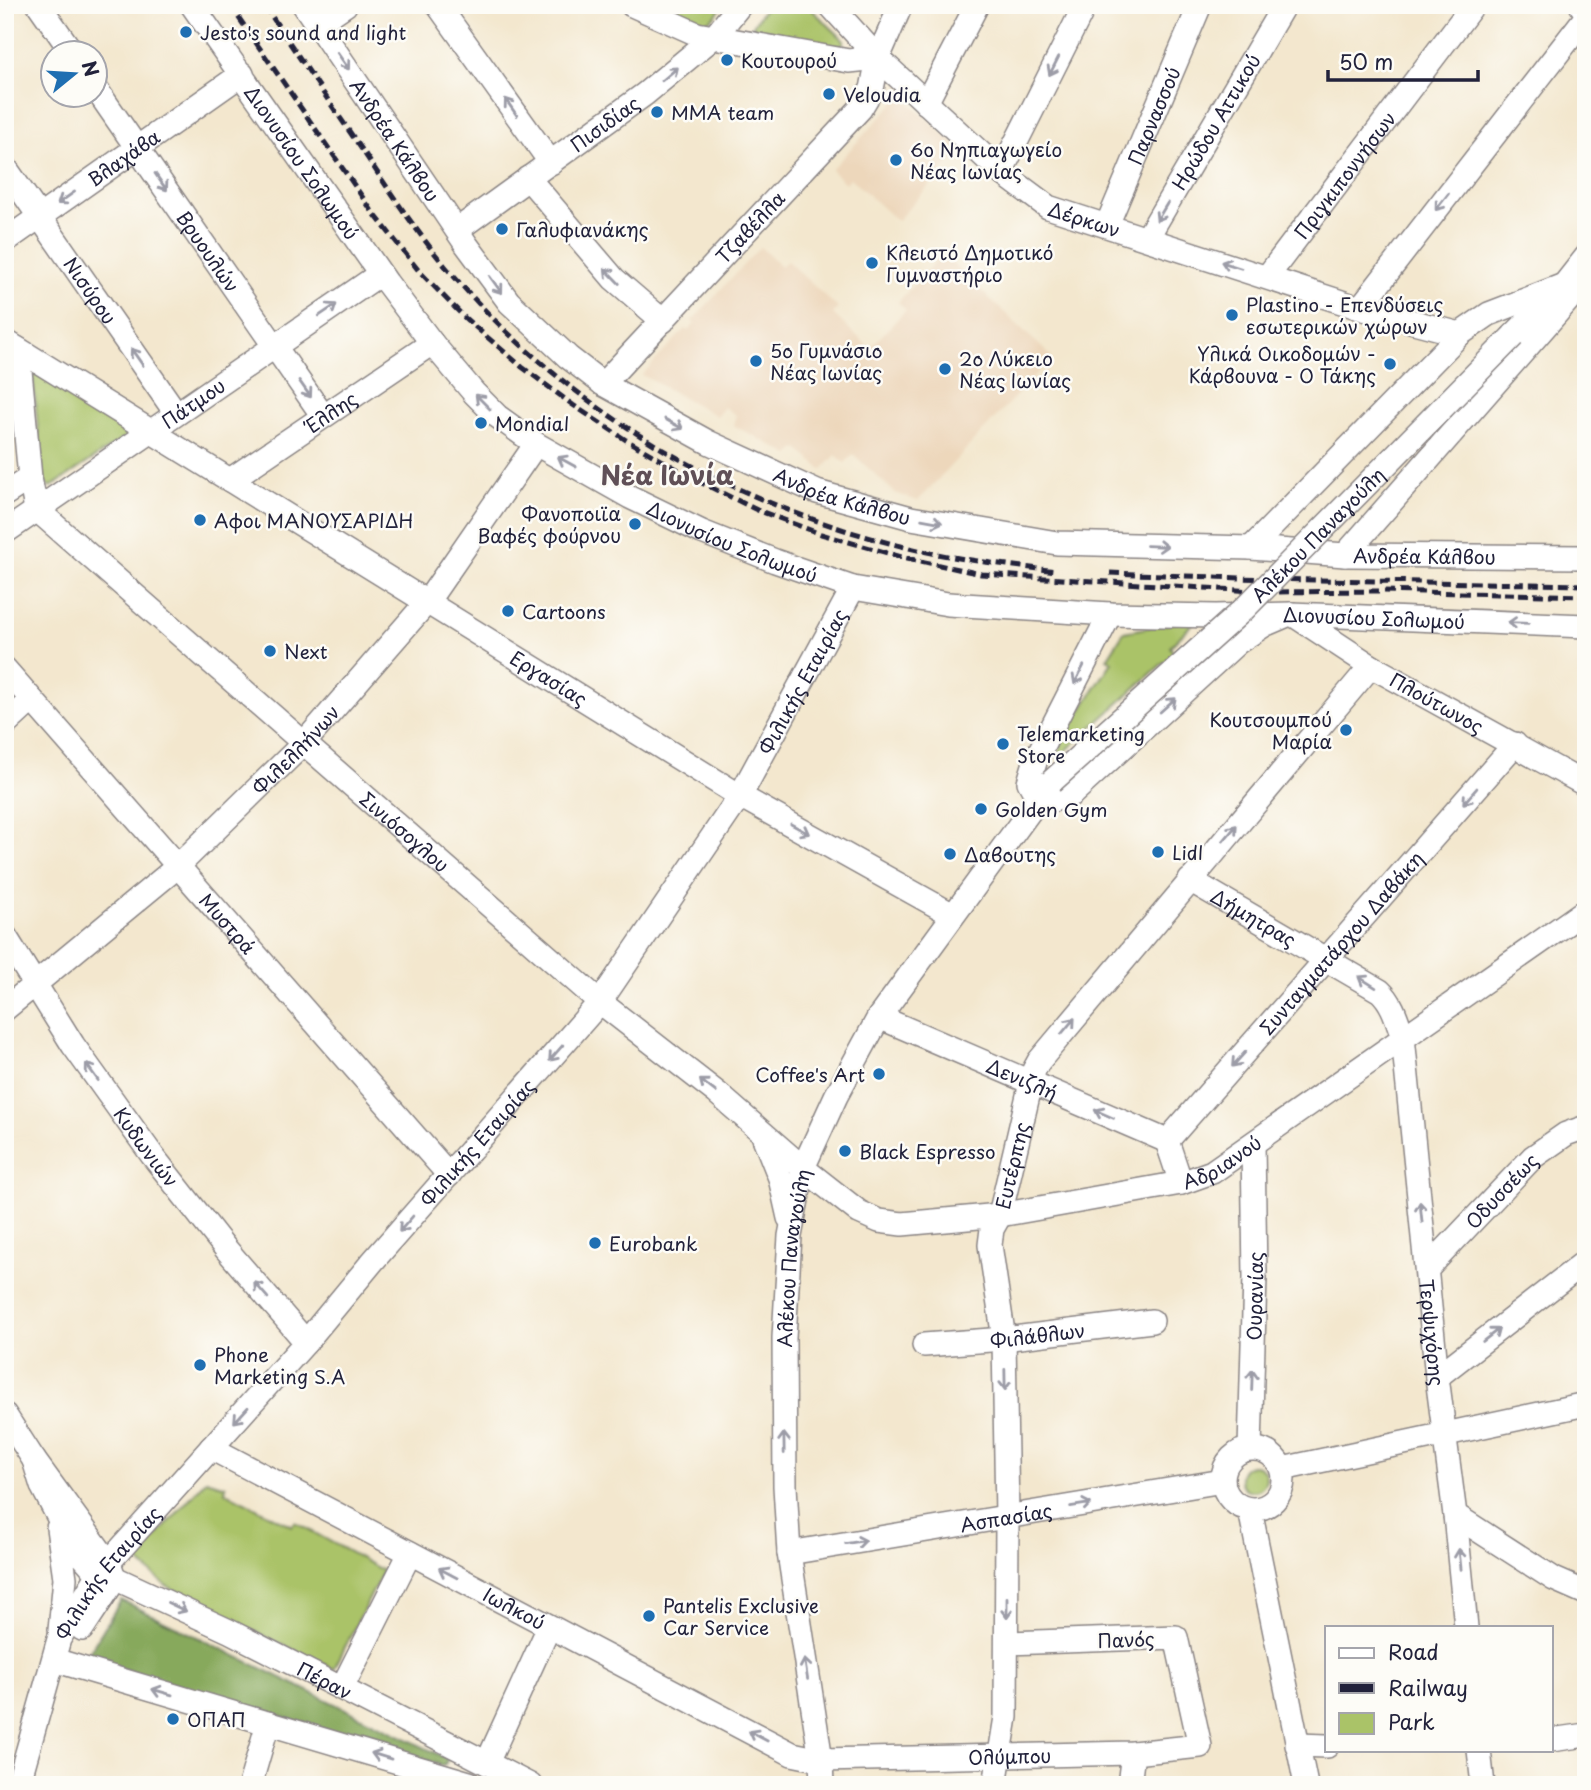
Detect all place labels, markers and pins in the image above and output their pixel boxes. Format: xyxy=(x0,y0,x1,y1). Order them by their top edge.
place label: Jesto's sound and light xyxy=(200,18,406,46)
marker: Jesto's sound and light xyxy=(178,24,194,40)
place label: Κουτουρού xyxy=(741,46,837,74)
marker: Κουτουρού xyxy=(719,52,735,68)
place label: Veloudia xyxy=(843,80,921,108)
marker: Veloudia xyxy=(821,86,837,102)
place label: MΜΑ team xyxy=(671,98,774,126)
marker: MΜΑ team xyxy=(649,104,665,120)
place label: 6ο Νηπιαγωγείο Νέας Ιωνίας xyxy=(910,135,1062,185)
marker: 6ο Νηπιαγωγείο Νέας Ιωνίας xyxy=(888,152,904,168)
place label: Γαλυφιανάκης xyxy=(516,215,649,243)
marker: Γαλυφιανάκης xyxy=(494,221,510,237)
place label: Κλειστό Δημοτικό Γυμναστήριο xyxy=(886,238,1053,288)
marker: Κλειστό Δημοτικό Γυμναστήριο xyxy=(864,255,880,271)
place label: Plastino - Επενδύσεις εσωτερικών χώρων xyxy=(1246,290,1443,340)
marker: Plastino - Επενδύσεις εσωτερικών χώρων xyxy=(1224,307,1240,323)
place label: 5ο Γυμνάσιο Νέας Ιωνίας xyxy=(770,336,882,386)
place label: Υλικά Οικοδομών - Κάρβουνα - Ο Τάκης xyxy=(1189,339,1376,389)
place label: 2ο Λύκειο Νέας Ιωνίας xyxy=(959,344,1071,394)
marker: 5ο Γυμνάσιο Νέας Ιωνίας xyxy=(748,353,764,369)
marker: Υλικά Οικοδομών - Κάρβουνα - Ο Τάκης xyxy=(1382,356,1398,372)
marker: 2ο Λύκειο Νέας Ιωνίας xyxy=(937,361,953,377)
place label: Mondial xyxy=(495,409,569,437)
marker: Mondial xyxy=(473,415,489,431)
place label: Φανοποιϊα Βαφές φούρνου xyxy=(477,499,621,549)
place label: Αφοι ΜΑΝΟΥΣΑΡΙΔΗ xyxy=(214,506,413,534)
marker: Αφοι ΜΑΝΟΥΣΑΡΙΔΗ xyxy=(192,512,208,528)
marker: Φανοποιϊα Βαφές φούρνου xyxy=(627,516,643,532)
place label: Cartoons xyxy=(522,597,606,625)
marker: Cartoons xyxy=(500,603,516,619)
place label: Next xyxy=(284,637,328,665)
marker: Next xyxy=(262,643,278,659)
place label: Κουτσουμπού Μαρία xyxy=(1209,705,1332,755)
place label: Telemarketing Store xyxy=(1017,719,1145,769)
marker: Κουτσουμπού Μαρία xyxy=(1338,722,1354,738)
marker: Telemarketing Store xyxy=(995,736,1011,752)
place label: Golden Gym xyxy=(995,795,1108,823)
marker: Golden Gym xyxy=(973,801,989,817)
place label: Lidl xyxy=(1172,838,1203,866)
place label: Δαβουτης xyxy=(964,840,1056,868)
marker: Lidl xyxy=(1150,844,1166,860)
marker: Δαβουτης xyxy=(942,846,958,862)
place label: Coffee's Art xyxy=(755,1060,865,1088)
marker: Coffee's Art xyxy=(871,1066,887,1082)
place label: Black Espresso xyxy=(859,1137,995,1165)
marker: Black Espresso xyxy=(837,1143,853,1159)
place label: Eurobank xyxy=(609,1229,698,1257)
marker: Eurobank xyxy=(587,1235,603,1251)
place label: Phone Marketing S.A xyxy=(214,1340,345,1390)
marker: Phone Marketing S.A xyxy=(192,1357,208,1373)
place label: Pantelis Exclusive Car Service xyxy=(663,1591,819,1641)
marker: Pantelis Exclusive Car Service xyxy=(641,1608,657,1624)
place label: ΟΠΑΠ xyxy=(187,1705,246,1733)
marker: ΟΠΑΠ xyxy=(165,1711,181,1727)

